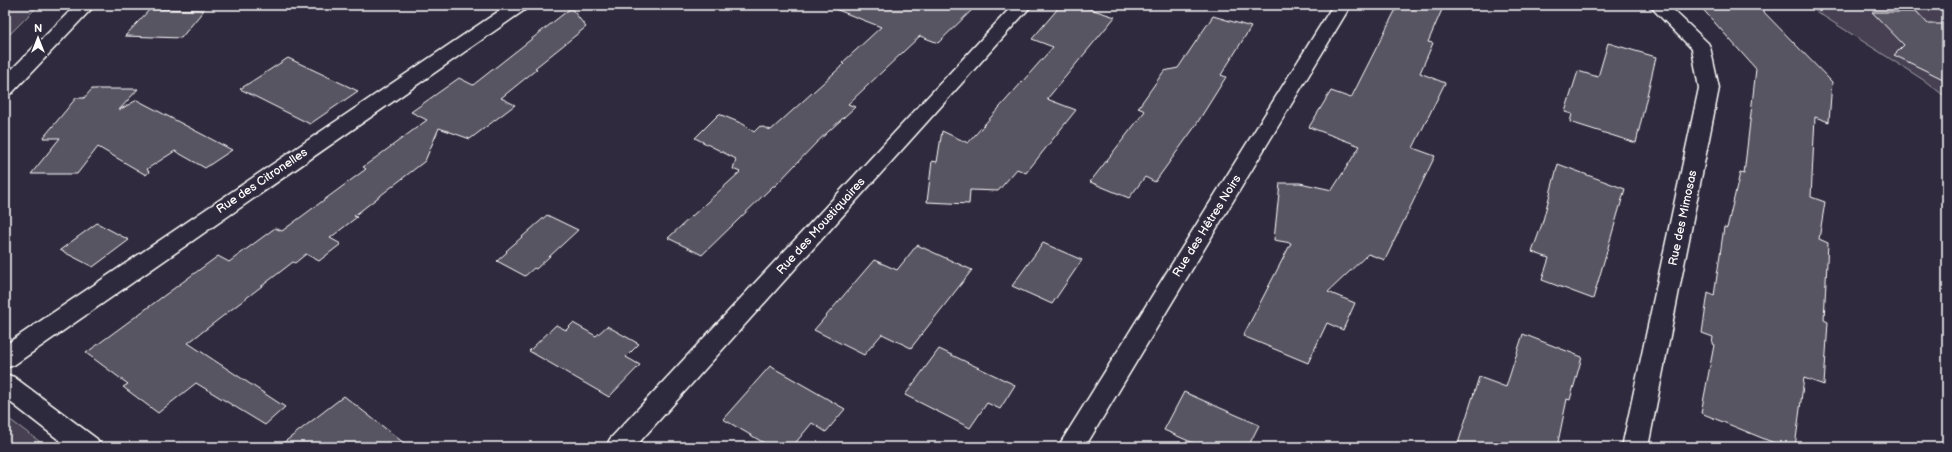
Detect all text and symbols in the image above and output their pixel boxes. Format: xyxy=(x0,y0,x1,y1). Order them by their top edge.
north arrow xyxy=(18,18,58,58)
text: N xyxy=(34,22,42,35)
street label: Rue des Citronelles xyxy=(213,145,311,217)
street label: Rue des Mimosas xyxy=(1666,169,1700,267)
street label: Rue des Hêtres Noirs xyxy=(1169,172,1245,280)
street label: Rue des Moustiquaires xyxy=(773,174,869,278)

